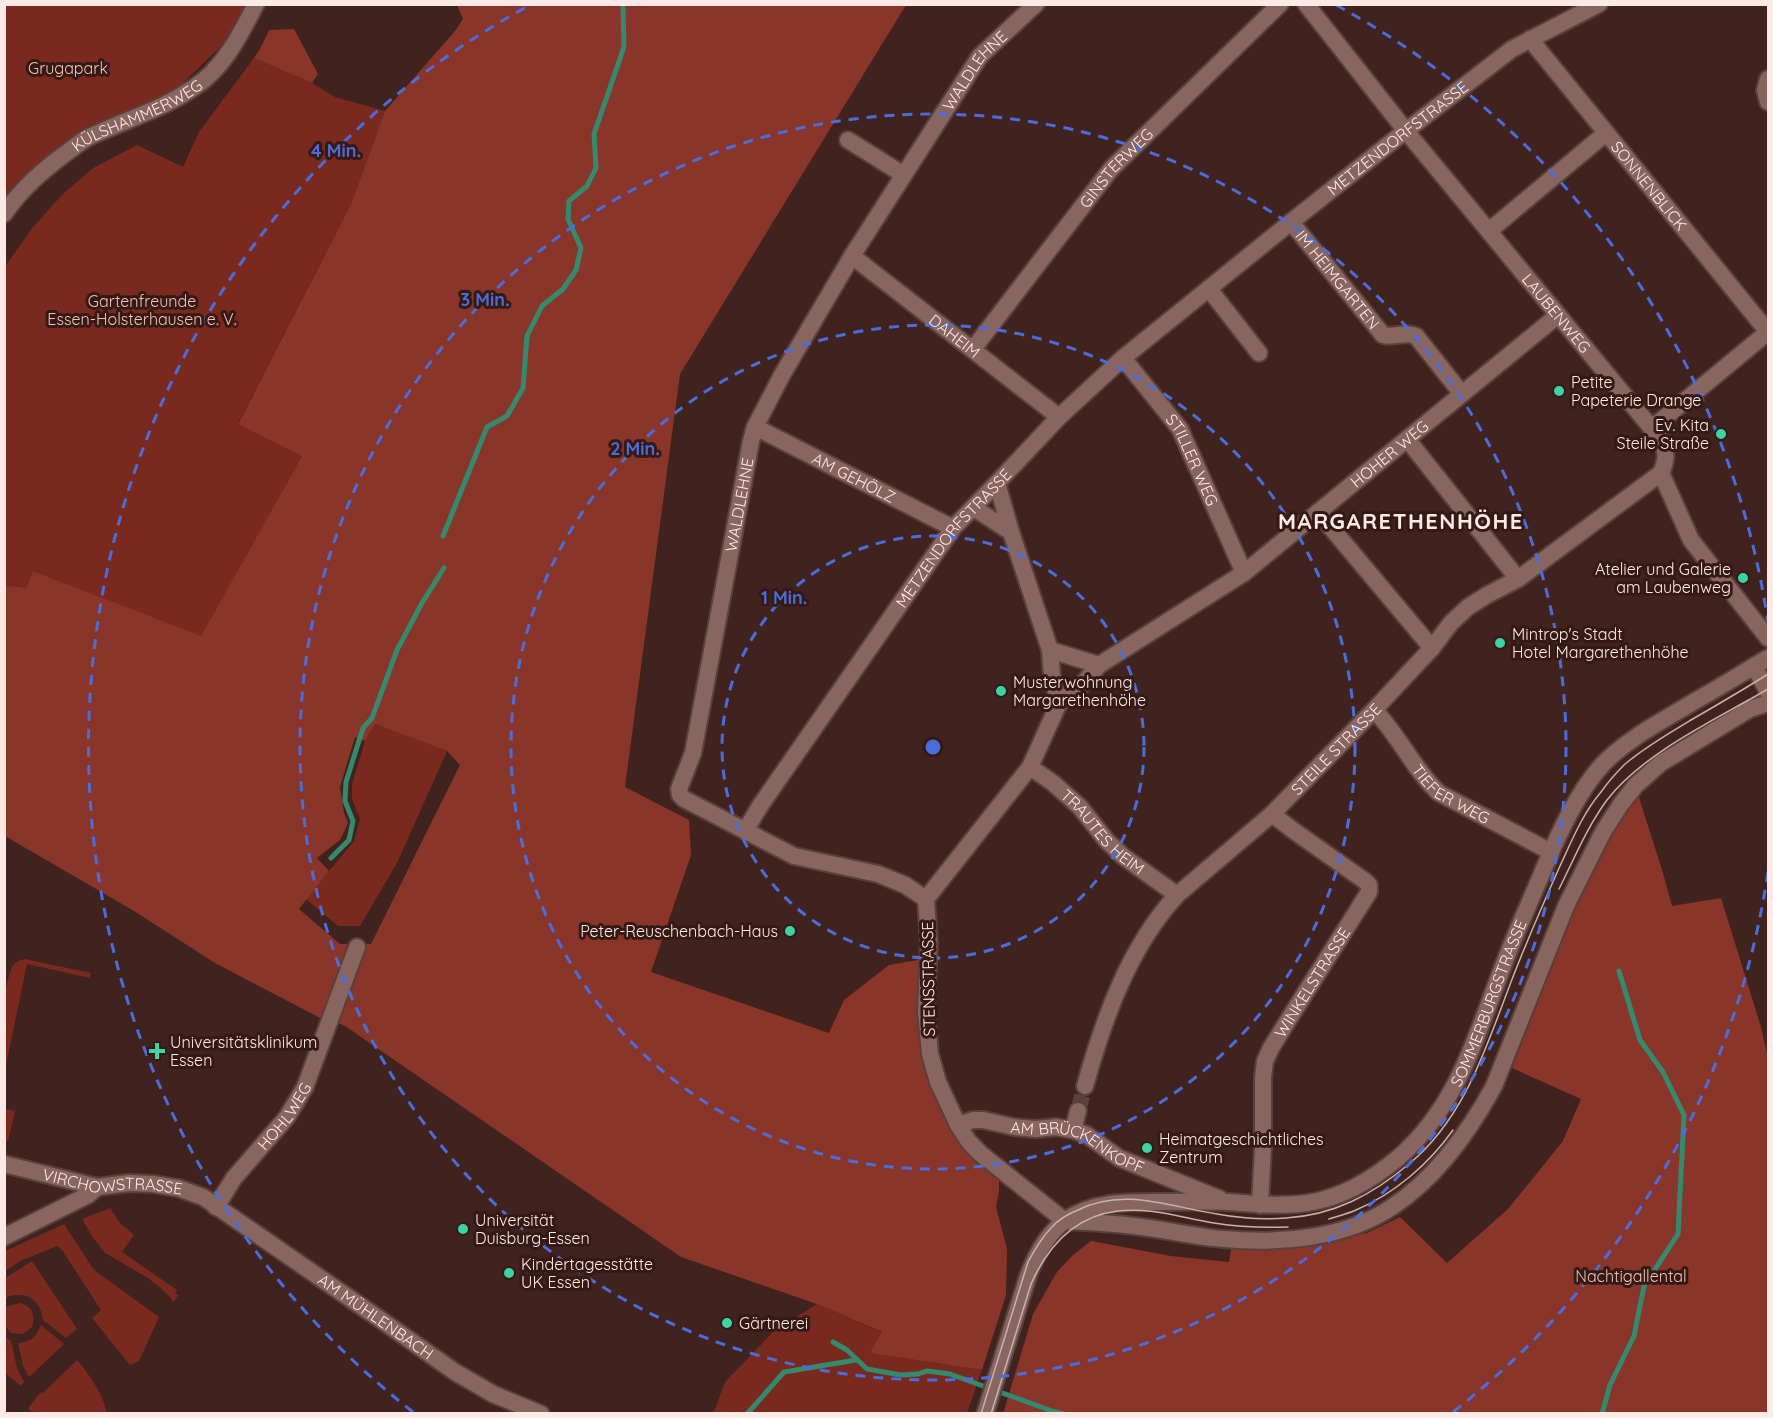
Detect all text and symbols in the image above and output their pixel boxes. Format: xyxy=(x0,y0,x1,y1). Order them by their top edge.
street label: WALDLEHNE xyxy=(938,26,1011,114)
park label: Grugapark xyxy=(28,58,108,78)
street label: KÜLSHAMMERWEG xyxy=(67,75,206,156)
street label: METZENDORFSTRASSE xyxy=(1323,77,1472,199)
street label: GINSTERWEG xyxy=(1075,124,1157,212)
street label: SONNENBLICK xyxy=(1607,137,1692,235)
text: 4 Min. xyxy=(311,139,361,162)
street label: IM HEIMGARTEN xyxy=(1291,226,1384,333)
street label: LAUBENWEG xyxy=(1518,269,1595,357)
text: 3 Min. xyxy=(461,288,509,311)
park label: Gartenfreunde Essen-Holsterhausen e. V. xyxy=(47,291,237,329)
street label: DAHEIM xyxy=(925,310,984,362)
place label: Petite Papeterie Drange xyxy=(1571,372,1701,410)
marker: Petite Papeterie Drange xyxy=(1552,384,1566,398)
street label: STILLER WEG xyxy=(1162,410,1223,509)
place label: Ev. Kita Steile Straße xyxy=(1616,415,1709,453)
street label: HOHER WEG xyxy=(1346,416,1432,492)
marker: Ev. Kita Steile Straße xyxy=(1714,427,1728,441)
text: 2 Min. xyxy=(610,437,660,460)
street label: AM GEHÖLZ xyxy=(809,448,899,507)
street label: WALDLEHNE xyxy=(721,456,758,554)
street label: METZENDORFSTRASSE xyxy=(891,464,1015,611)
district label: MARGARETHENHÖHE xyxy=(1278,507,1524,535)
place label: Atelier und Galerie am Laubenweg xyxy=(1595,559,1731,597)
marker: Atelier und Galerie am Laubenweg xyxy=(1736,571,1750,585)
text: 1 Min. xyxy=(761,586,807,609)
place label: Mintrop's Stadt Hotel Margarethenhöhe xyxy=(1512,624,1689,662)
marker: Mintrop's Stadt Hotel Margarethenhöhe xyxy=(1493,636,1507,650)
place label: Musterwohnung Margarethenhöhe xyxy=(1013,672,1146,710)
marker: Musterwohnung Margarethenhöhe xyxy=(994,684,1008,698)
street label: STEILE STRASSE xyxy=(1286,699,1385,799)
centre of rings xyxy=(923,737,943,757)
street label: TIEFER WEG xyxy=(1408,760,1493,828)
street label: TRAUTES HEIM xyxy=(1057,785,1149,879)
street label: SOMMERBURGSTRASSE xyxy=(1446,917,1531,1090)
place label: Peter-Reuschenbach-Haus xyxy=(580,921,778,941)
street label: STENSSTRASSE xyxy=(917,921,939,1037)
street label: WINKELSTRASSE xyxy=(1270,923,1354,1041)
marker: Peter-Reuschenbach-Haus xyxy=(783,924,797,938)
place label: Universitätsklinikum Essen xyxy=(170,1032,317,1070)
marker: Universitätsklinikum Essen xyxy=(148,1042,166,1060)
street label: HOHLWEG xyxy=(253,1079,315,1154)
street label: AM BRÜCKENKOPF xyxy=(1010,1117,1147,1177)
place label: Heimatgeschichtliches Zentrum xyxy=(1159,1129,1323,1167)
marker: Heimatgeschichtliches Zentrum xyxy=(1140,1141,1154,1155)
street label: VIRCHOWSTRASSE xyxy=(41,1164,184,1199)
place label: Universität Duisburg-Essen xyxy=(475,1210,590,1248)
marker: Universität Duisburg-Essen xyxy=(456,1222,470,1236)
place label: Kindertagesstätte UK Essen xyxy=(521,1254,653,1292)
marker: Kindertagesstätte UK Essen xyxy=(502,1266,516,1280)
park label: Nachtigallental xyxy=(1575,1266,1687,1286)
street label: AM MÜHLENBACH xyxy=(314,1269,437,1364)
place label: Gärtnerei xyxy=(739,1313,808,1333)
marker: Gärtnerei xyxy=(720,1316,734,1330)

